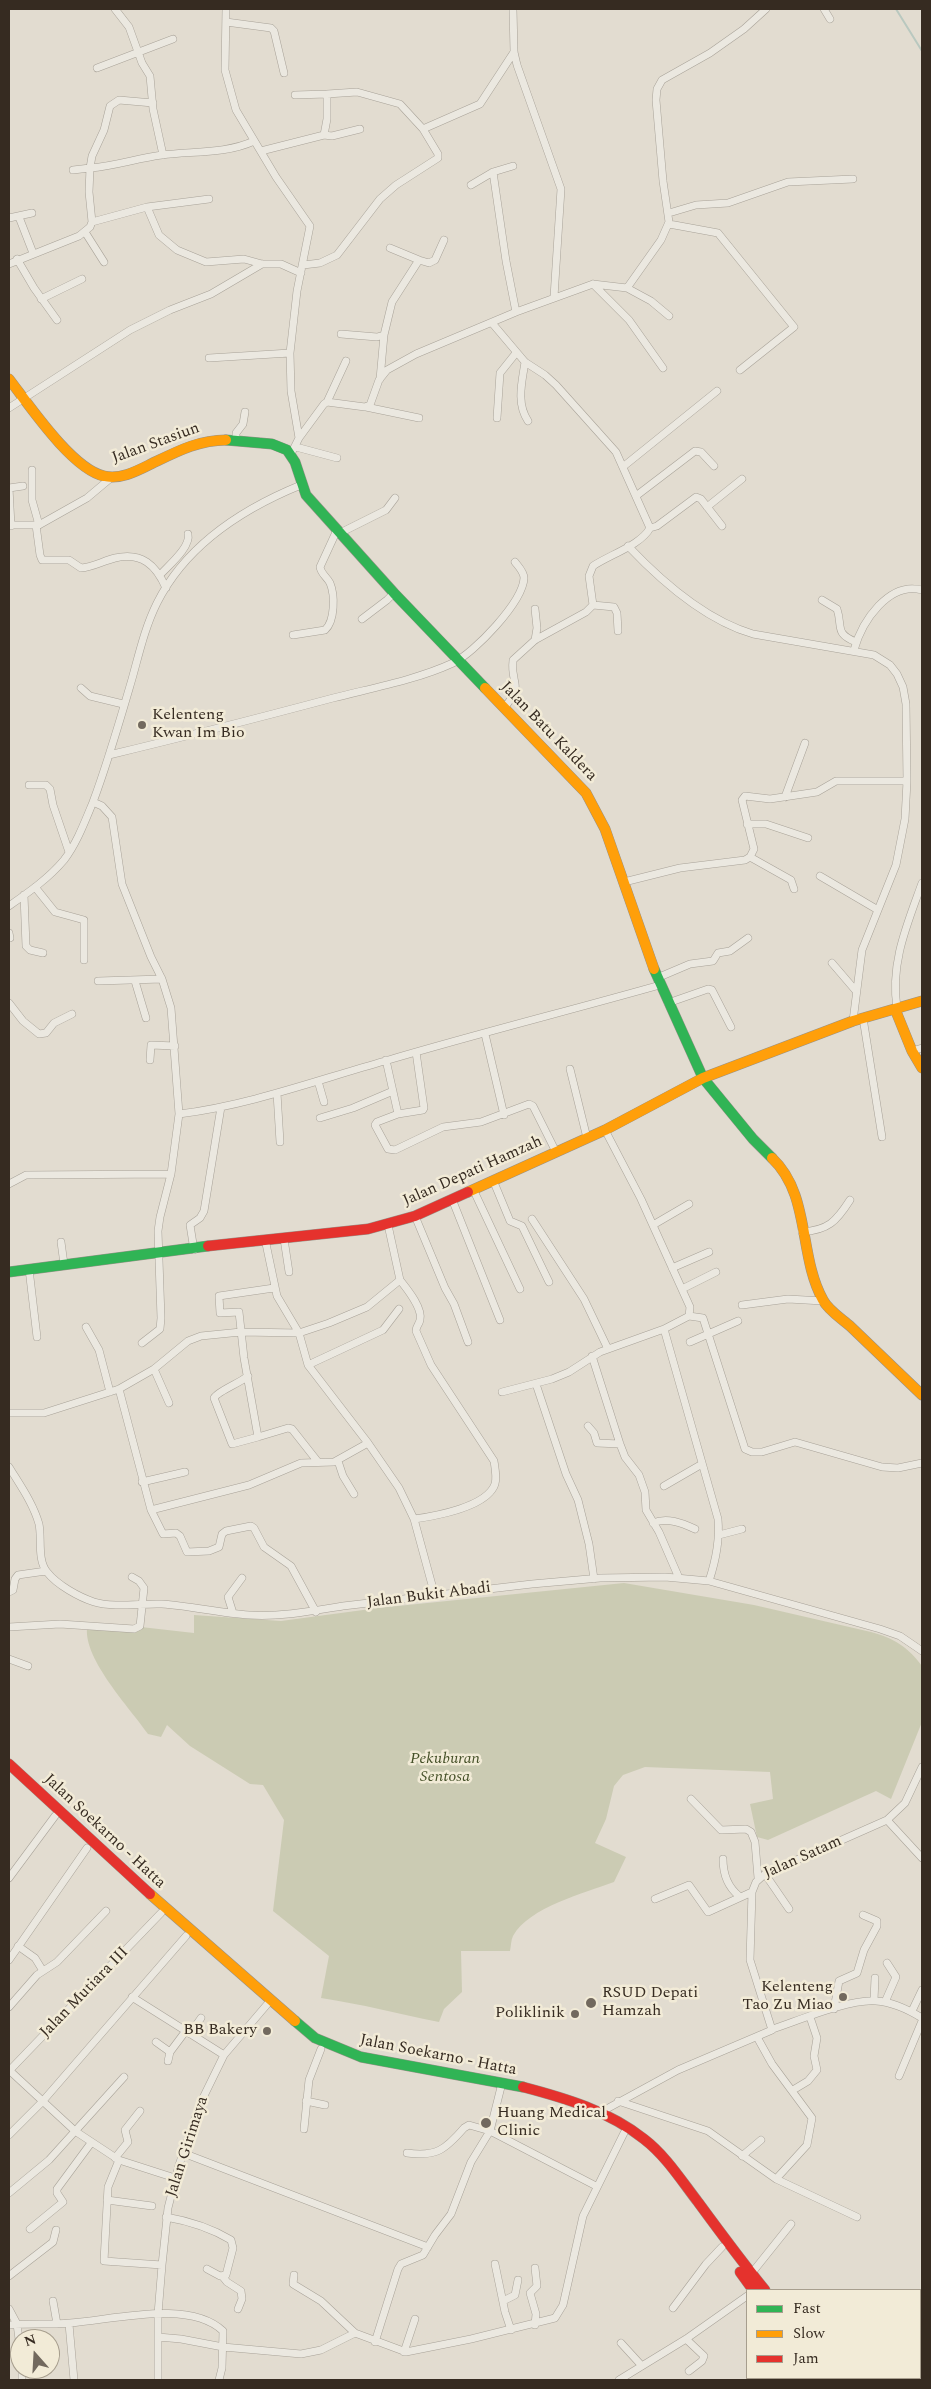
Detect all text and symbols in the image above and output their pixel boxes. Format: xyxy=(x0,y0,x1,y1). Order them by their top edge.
street label: Jalan Stasiun xyxy=(110,419,202,469)
street label: Jalan Batu Kaldera xyxy=(496,678,600,786)
place label: Kelenteng Kwan Im Bio xyxy=(152,706,245,744)
marker: Kelenteng Kwan Im Bio xyxy=(136,719,148,731)
street label: Jalan Depati Hamzah xyxy=(400,1133,546,1211)
street label: Jalan Bukit Abadi xyxy=(366,1579,492,1613)
park label: Pekuburan Sentosa xyxy=(410,1750,480,1788)
street label: Jalan Soekarno - Hatta xyxy=(39,1771,169,1893)
street label: Jalan Satam xyxy=(761,1832,845,1884)
street label: Jalan Mutiara III xyxy=(37,1943,133,2043)
place label: Kelenteng Tao Zu Miao xyxy=(742,1978,833,2016)
place label: RSUD Depati Hamzah xyxy=(602,1984,698,2022)
marker: Kelenteng Tao Zu Miao xyxy=(837,1991,849,2003)
marker: RSUD Depati Hamzah xyxy=(584,1996,598,2010)
place label: Poliklinik xyxy=(495,2004,565,2024)
marker: Poliklinik xyxy=(569,2008,581,2020)
place label: BB Bakery xyxy=(183,2021,257,2041)
marker: BB Bakery xyxy=(261,2025,273,2037)
street label: Jalan Soekarno - Hatta xyxy=(358,2031,518,2081)
street label: Jalan Girimaya xyxy=(163,2094,213,2200)
place label: Huang Medical Clinic xyxy=(497,2104,606,2142)
marker: Huang Medical Clinic xyxy=(479,2116,493,2130)
legend xyxy=(746,2289,921,2379)
text: Fast xyxy=(793,2297,821,2320)
text: Slow xyxy=(793,2322,825,2345)
north arrow xyxy=(10,2329,60,2379)
text: N xyxy=(21,2329,39,2352)
text: Jam xyxy=(793,2347,819,2370)

